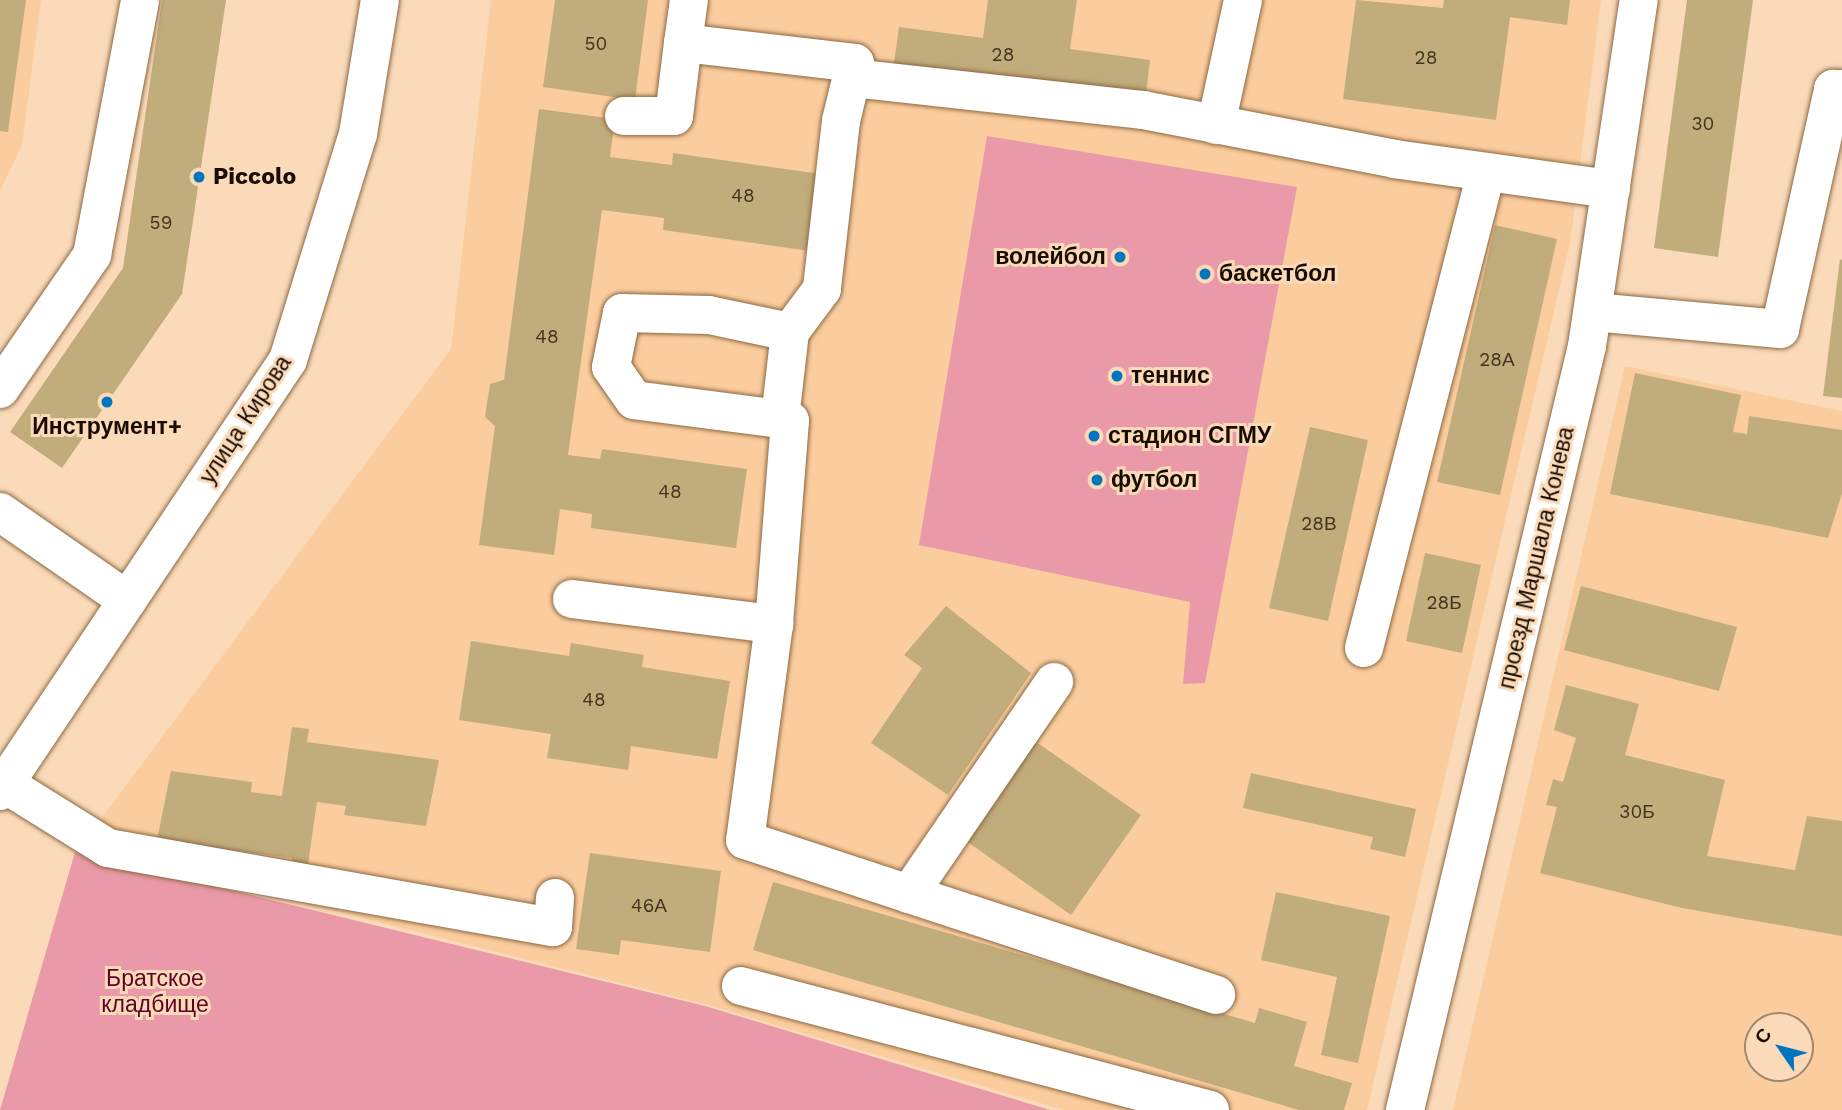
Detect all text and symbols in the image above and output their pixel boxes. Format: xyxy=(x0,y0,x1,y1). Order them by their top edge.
house number: 50 xyxy=(585,33,607,55)
house number: 28 xyxy=(992,44,1014,66)
house number: 28 xyxy=(1415,47,1437,69)
house number: 30 xyxy=(1692,113,1714,135)
place label: Piccolo xyxy=(213,163,296,191)
marker: Piccolo xyxy=(191,169,207,185)
house number: 48 xyxy=(731,185,755,207)
house number: 59 xyxy=(150,212,172,234)
place label: волейбол xyxy=(995,243,1106,271)
marker: волейбол xyxy=(1112,249,1128,265)
place label: баскетбол xyxy=(1219,260,1336,288)
marker: баскетбол xyxy=(1197,266,1213,282)
house number: 48 xyxy=(535,326,559,348)
house number: 28А xyxy=(1479,349,1515,371)
street label: улица Кирова xyxy=(194,351,298,489)
place label: теннис xyxy=(1131,362,1210,390)
marker: теннис xyxy=(1109,368,1125,384)
marker: Инструмент+ xyxy=(99,394,115,410)
place label: Инструмент+ xyxy=(32,413,182,441)
place label: стадион СГМУ xyxy=(1108,422,1271,450)
street label: проезд Маршала Конева xyxy=(1493,424,1581,692)
marker: стадион СГМУ xyxy=(1086,428,1102,444)
place label: футбол xyxy=(1111,466,1197,494)
marker: футбол xyxy=(1089,472,1105,488)
house number: 48 xyxy=(658,481,682,503)
house number: 28В xyxy=(1301,513,1337,535)
house number: 28Б xyxy=(1426,592,1462,614)
house number: 48 xyxy=(582,689,606,711)
house number: 30Б xyxy=(1619,801,1655,823)
house number: 46А xyxy=(631,895,667,917)
park label: Братское кладбище xyxy=(101,965,209,1019)
north arrow xyxy=(1744,1012,1814,1082)
text: С xyxy=(1750,1024,1776,1048)

